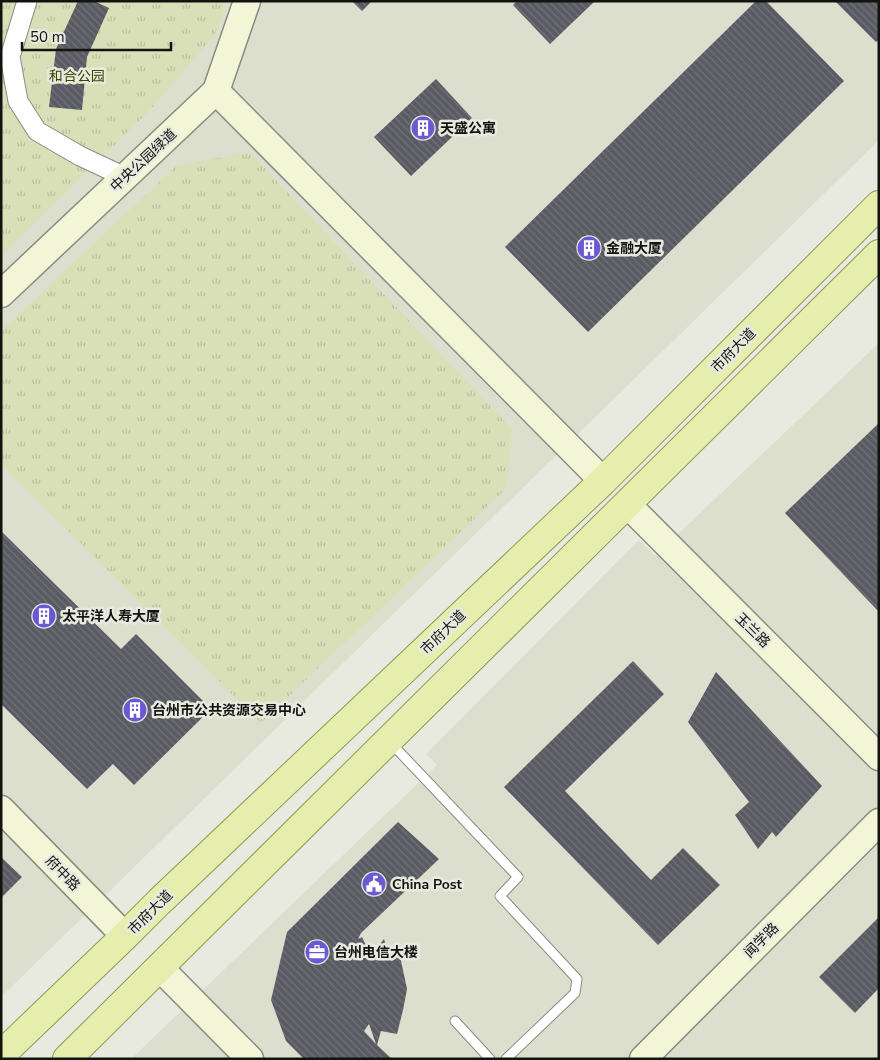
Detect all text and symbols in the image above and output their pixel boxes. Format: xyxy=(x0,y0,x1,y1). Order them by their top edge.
scale bar xyxy=(22,20,171,52)
text: 50 m xyxy=(30,27,65,47)
park label: 和合公园 xyxy=(49,67,105,86)
building icon: 天盛公寓 xyxy=(410,115,436,141)
place label: 天盛公寓 xyxy=(440,119,496,138)
street label: 中央公园绿道 xyxy=(106,125,181,196)
building icon: 金融大厦 xyxy=(576,235,602,261)
place label: 金融大厦 xyxy=(606,239,662,258)
street label: 市府大道 xyxy=(707,324,760,377)
building icon: 太平洋人寿大厦 xyxy=(31,603,57,629)
street label: 市府大道 xyxy=(417,606,470,659)
place label: 太平洋人寿大厦 xyxy=(62,607,160,626)
street label: 玉兰路 xyxy=(731,609,774,652)
building icon: 台州市公共资源交易中心 xyxy=(122,697,148,723)
place label: 台州市公共资源交易中心 xyxy=(152,701,306,720)
street label: 府中路 xyxy=(41,852,84,895)
public building icon: China Post xyxy=(361,871,387,897)
place label: China Post xyxy=(392,875,462,894)
street label: 市府大道 xyxy=(124,886,177,939)
street label: 闻学路 xyxy=(740,919,783,962)
office icon: 台州电信大楼 xyxy=(304,939,330,965)
place label: 台州电信大楼 xyxy=(334,943,418,962)

